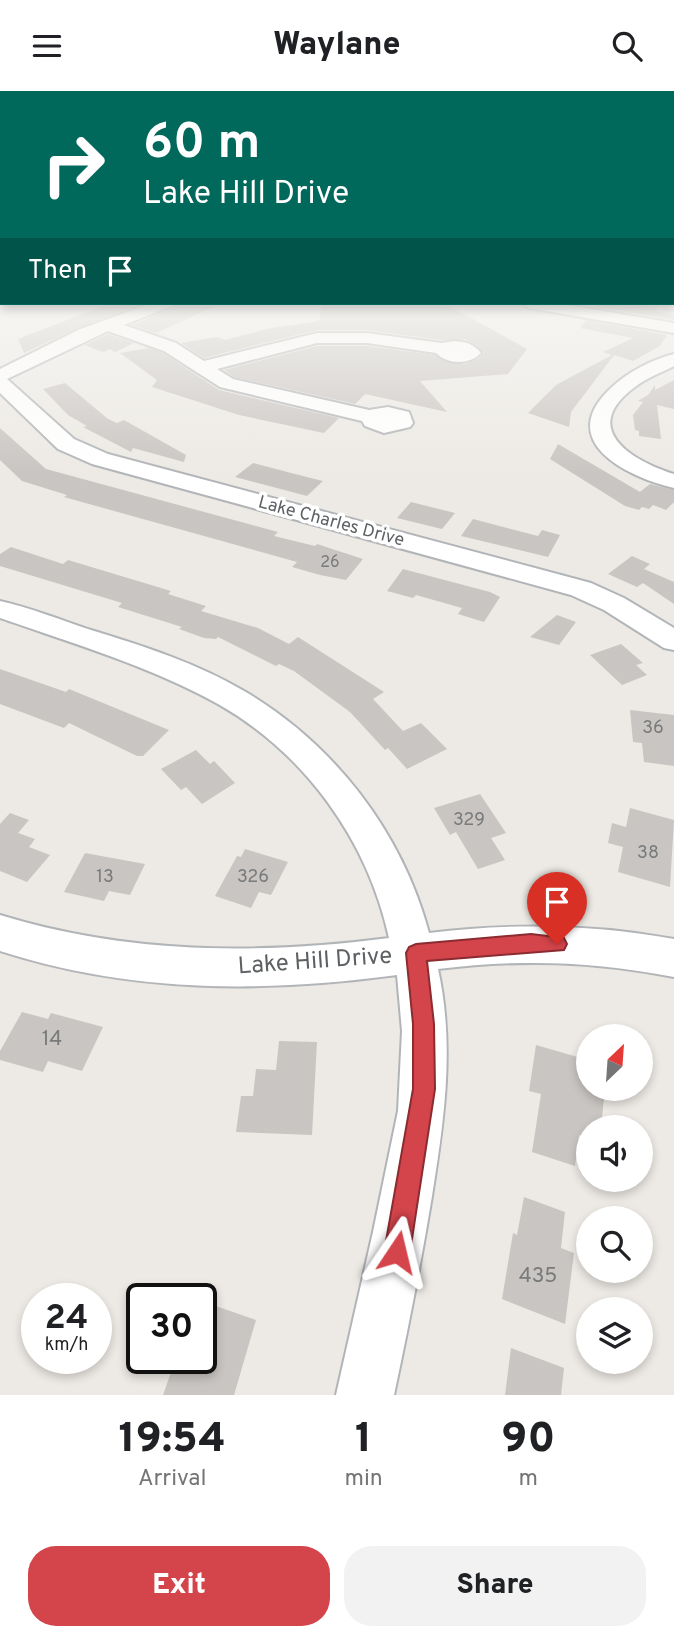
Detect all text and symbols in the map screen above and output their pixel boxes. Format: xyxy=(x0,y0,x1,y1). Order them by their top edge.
text: Waylane xyxy=(273,26,401,66)
icon: menu xyxy=(28,27,66,65)
icon: search xyxy=(608,27,646,65)
text: 60 m xyxy=(143,114,261,176)
icon: right xyxy=(28,119,119,210)
text: Lake Hill Drive xyxy=(143,175,349,215)
icon: arrive xyxy=(101,252,139,290)
text: Then xyxy=(28,255,87,288)
street label: Lake Charles Drive xyxy=(255,491,407,553)
house number: 26 xyxy=(320,553,340,573)
house number: 36 xyxy=(642,717,664,740)
house number: 329 xyxy=(453,809,485,832)
house number: 38 xyxy=(637,842,659,865)
house number: 13 xyxy=(96,866,114,889)
house number: 326 xyxy=(237,866,269,889)
pin xyxy=(527,872,587,944)
icon: arrive xyxy=(538,883,576,921)
street label: Lake Hill Drive xyxy=(237,942,393,982)
north arrow xyxy=(576,1024,653,1101)
map controls xyxy=(576,1024,653,1374)
house number: 14 xyxy=(42,1026,62,1053)
button: sound xyxy=(576,1115,653,1192)
button: search xyxy=(576,1206,653,1283)
position arrow xyxy=(360,1215,434,1289)
house number: 435 xyxy=(519,1263,557,1290)
speed limit sign: 30 xyxy=(126,1283,217,1374)
text: 24 xyxy=(45,1297,88,1341)
button: layers xyxy=(576,1297,653,1374)
text: km/h xyxy=(45,1334,88,1357)
text: 19:54 xyxy=(119,1414,226,1467)
text: 1 xyxy=(355,1414,372,1467)
text: 90 xyxy=(501,1414,555,1467)
text: Arrival xyxy=(138,1465,206,1494)
text: min xyxy=(344,1465,383,1494)
text: m xyxy=(519,1465,538,1494)
button: Exit xyxy=(28,1546,330,1626)
button: Share xyxy=(344,1546,646,1626)

